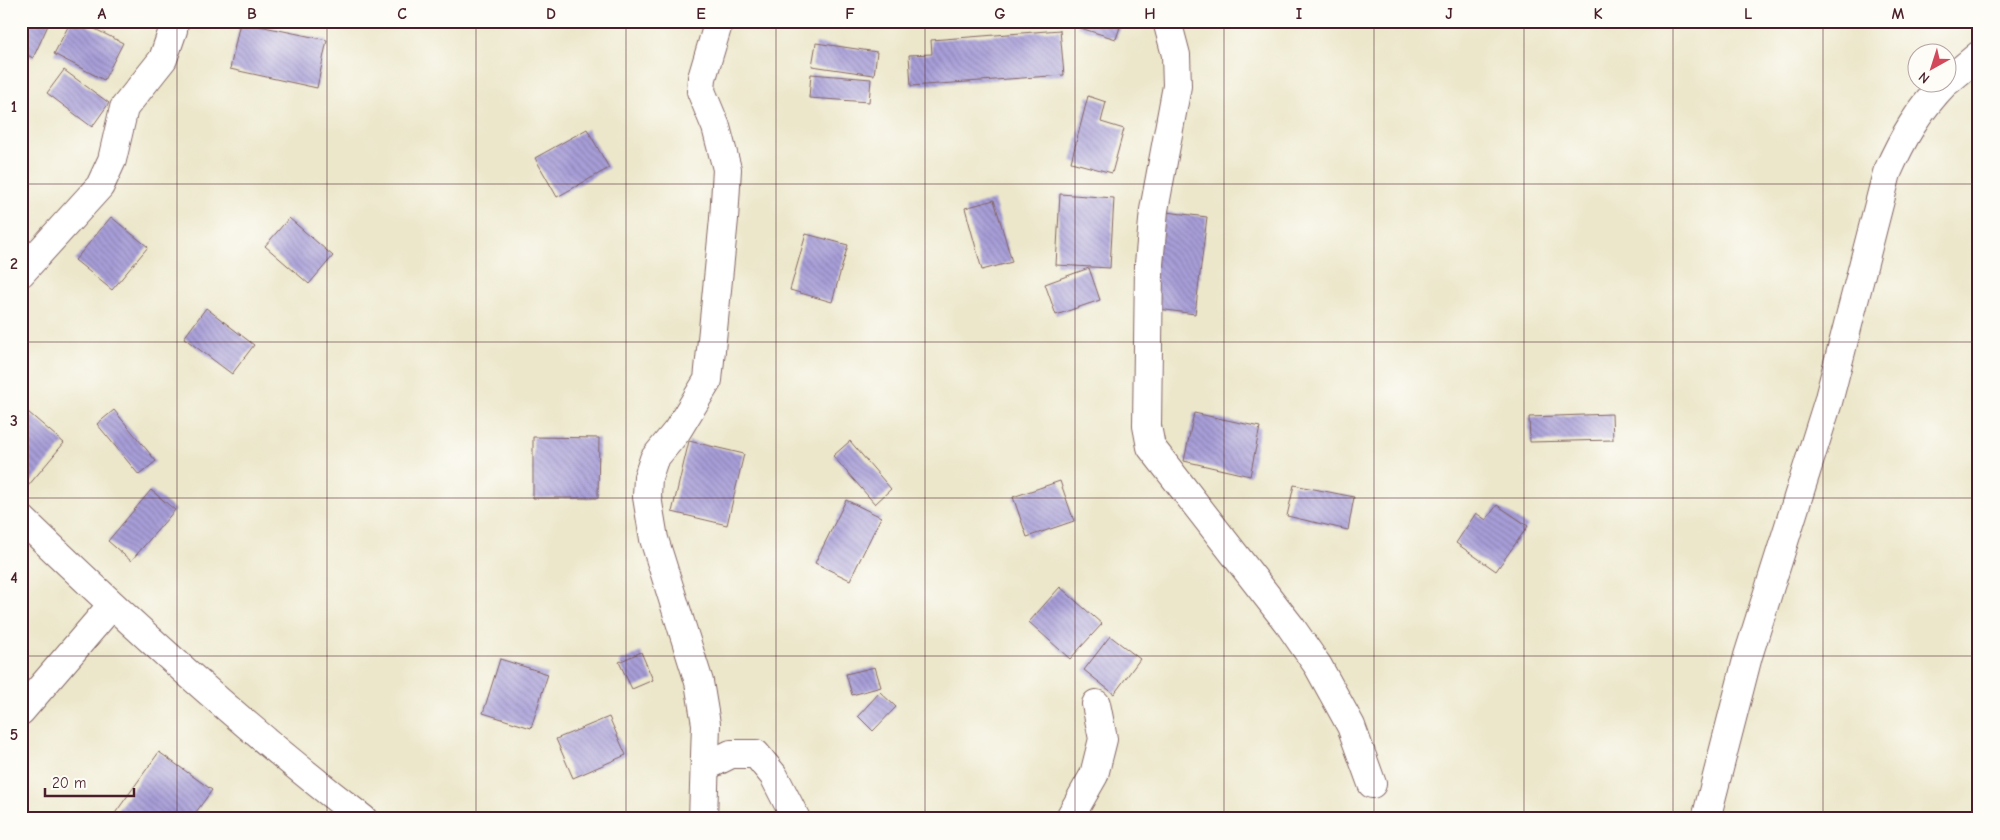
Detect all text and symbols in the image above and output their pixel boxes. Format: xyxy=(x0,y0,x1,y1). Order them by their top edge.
text: A xyxy=(98,5,107,23)
text: B xyxy=(247,5,257,23)
text: C xyxy=(397,5,407,23)
text: D xyxy=(546,5,556,23)
text: E xyxy=(696,5,706,23)
text: F xyxy=(845,5,855,23)
text: G xyxy=(994,5,1006,23)
text: H xyxy=(1144,5,1156,23)
text: I xyxy=(1296,5,1302,23)
text: J xyxy=(1445,5,1453,23)
text: K xyxy=(1593,5,1603,23)
text: L xyxy=(1744,5,1752,23)
text: M xyxy=(1892,5,1905,23)
north arrow xyxy=(1908,42,1958,92)
text: N xyxy=(1915,68,1933,87)
text: 1 xyxy=(11,98,17,116)
text: 2 xyxy=(10,255,18,273)
text: 3 xyxy=(10,412,18,430)
text: 4 xyxy=(10,569,18,587)
text: 5 xyxy=(10,726,18,744)
scale bar xyxy=(45,765,134,797)
text: 20 m xyxy=(52,774,86,792)

